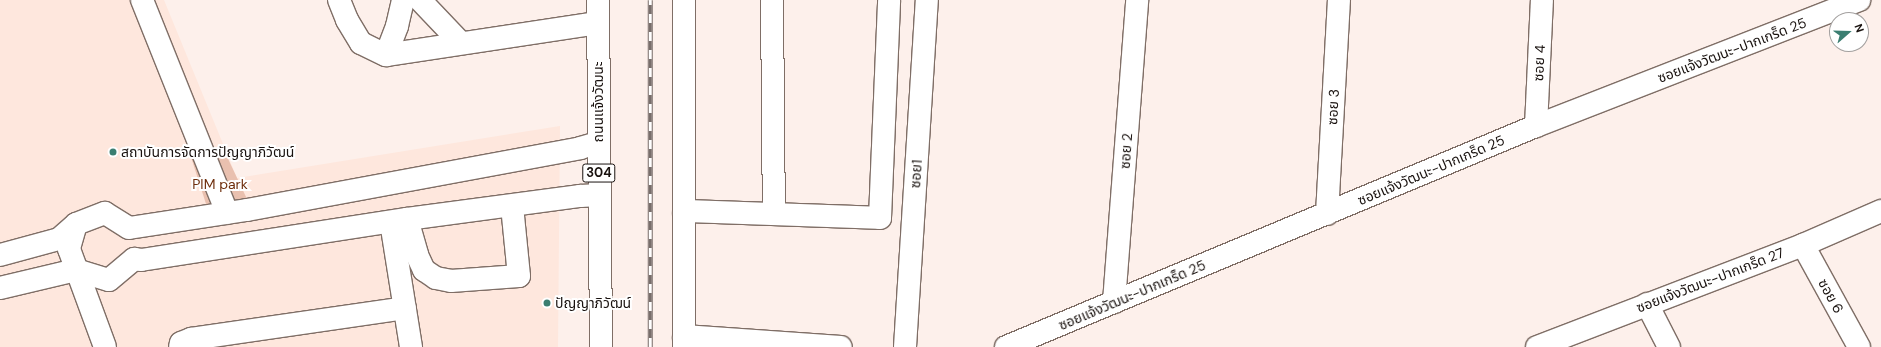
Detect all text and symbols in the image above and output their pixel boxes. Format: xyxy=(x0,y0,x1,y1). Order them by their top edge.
north arrow xyxy=(1829,12,1869,52)
street label: ซอยแจ้งวัฒนะ-ปากเกร็ด 25 xyxy=(1655,14,1809,86)
text: N xyxy=(1851,22,1867,34)
street label: ซอย 4 xyxy=(1530,44,1548,82)
street label: ถนนแจ้งวัฒนะ xyxy=(590,62,606,142)
street label: ซอย 3 xyxy=(1324,89,1342,125)
street label: ซอยแจ้งวัฒนะ-ปากเกร็ด 25 xyxy=(1355,131,1507,209)
street label: ซอย 2 xyxy=(1116,132,1136,170)
place label: สถาบันการจัดการปัญญาภิวัฒน์ xyxy=(121,144,294,160)
marker: สถาบันการจัดการปัญญาภิวัฒน์ xyxy=(108,147,118,157)
street label: ซอย1 xyxy=(907,159,925,189)
road number: 304 xyxy=(582,162,616,184)
park label: PIM park xyxy=(192,176,248,192)
street label: ซอยแจ้งวัฒนะ-ปากเกร็ด 27 xyxy=(1634,244,1786,316)
street label: ซอยแจ้งวัฒนะ-ปากเกร็ด 25 xyxy=(1056,256,1208,334)
street label: ซอย 6 xyxy=(1815,276,1847,316)
place label: ปัญญาภิวัฒน์ xyxy=(555,295,631,311)
marker: ปัญญาภิวัฒน์ xyxy=(542,298,552,308)

